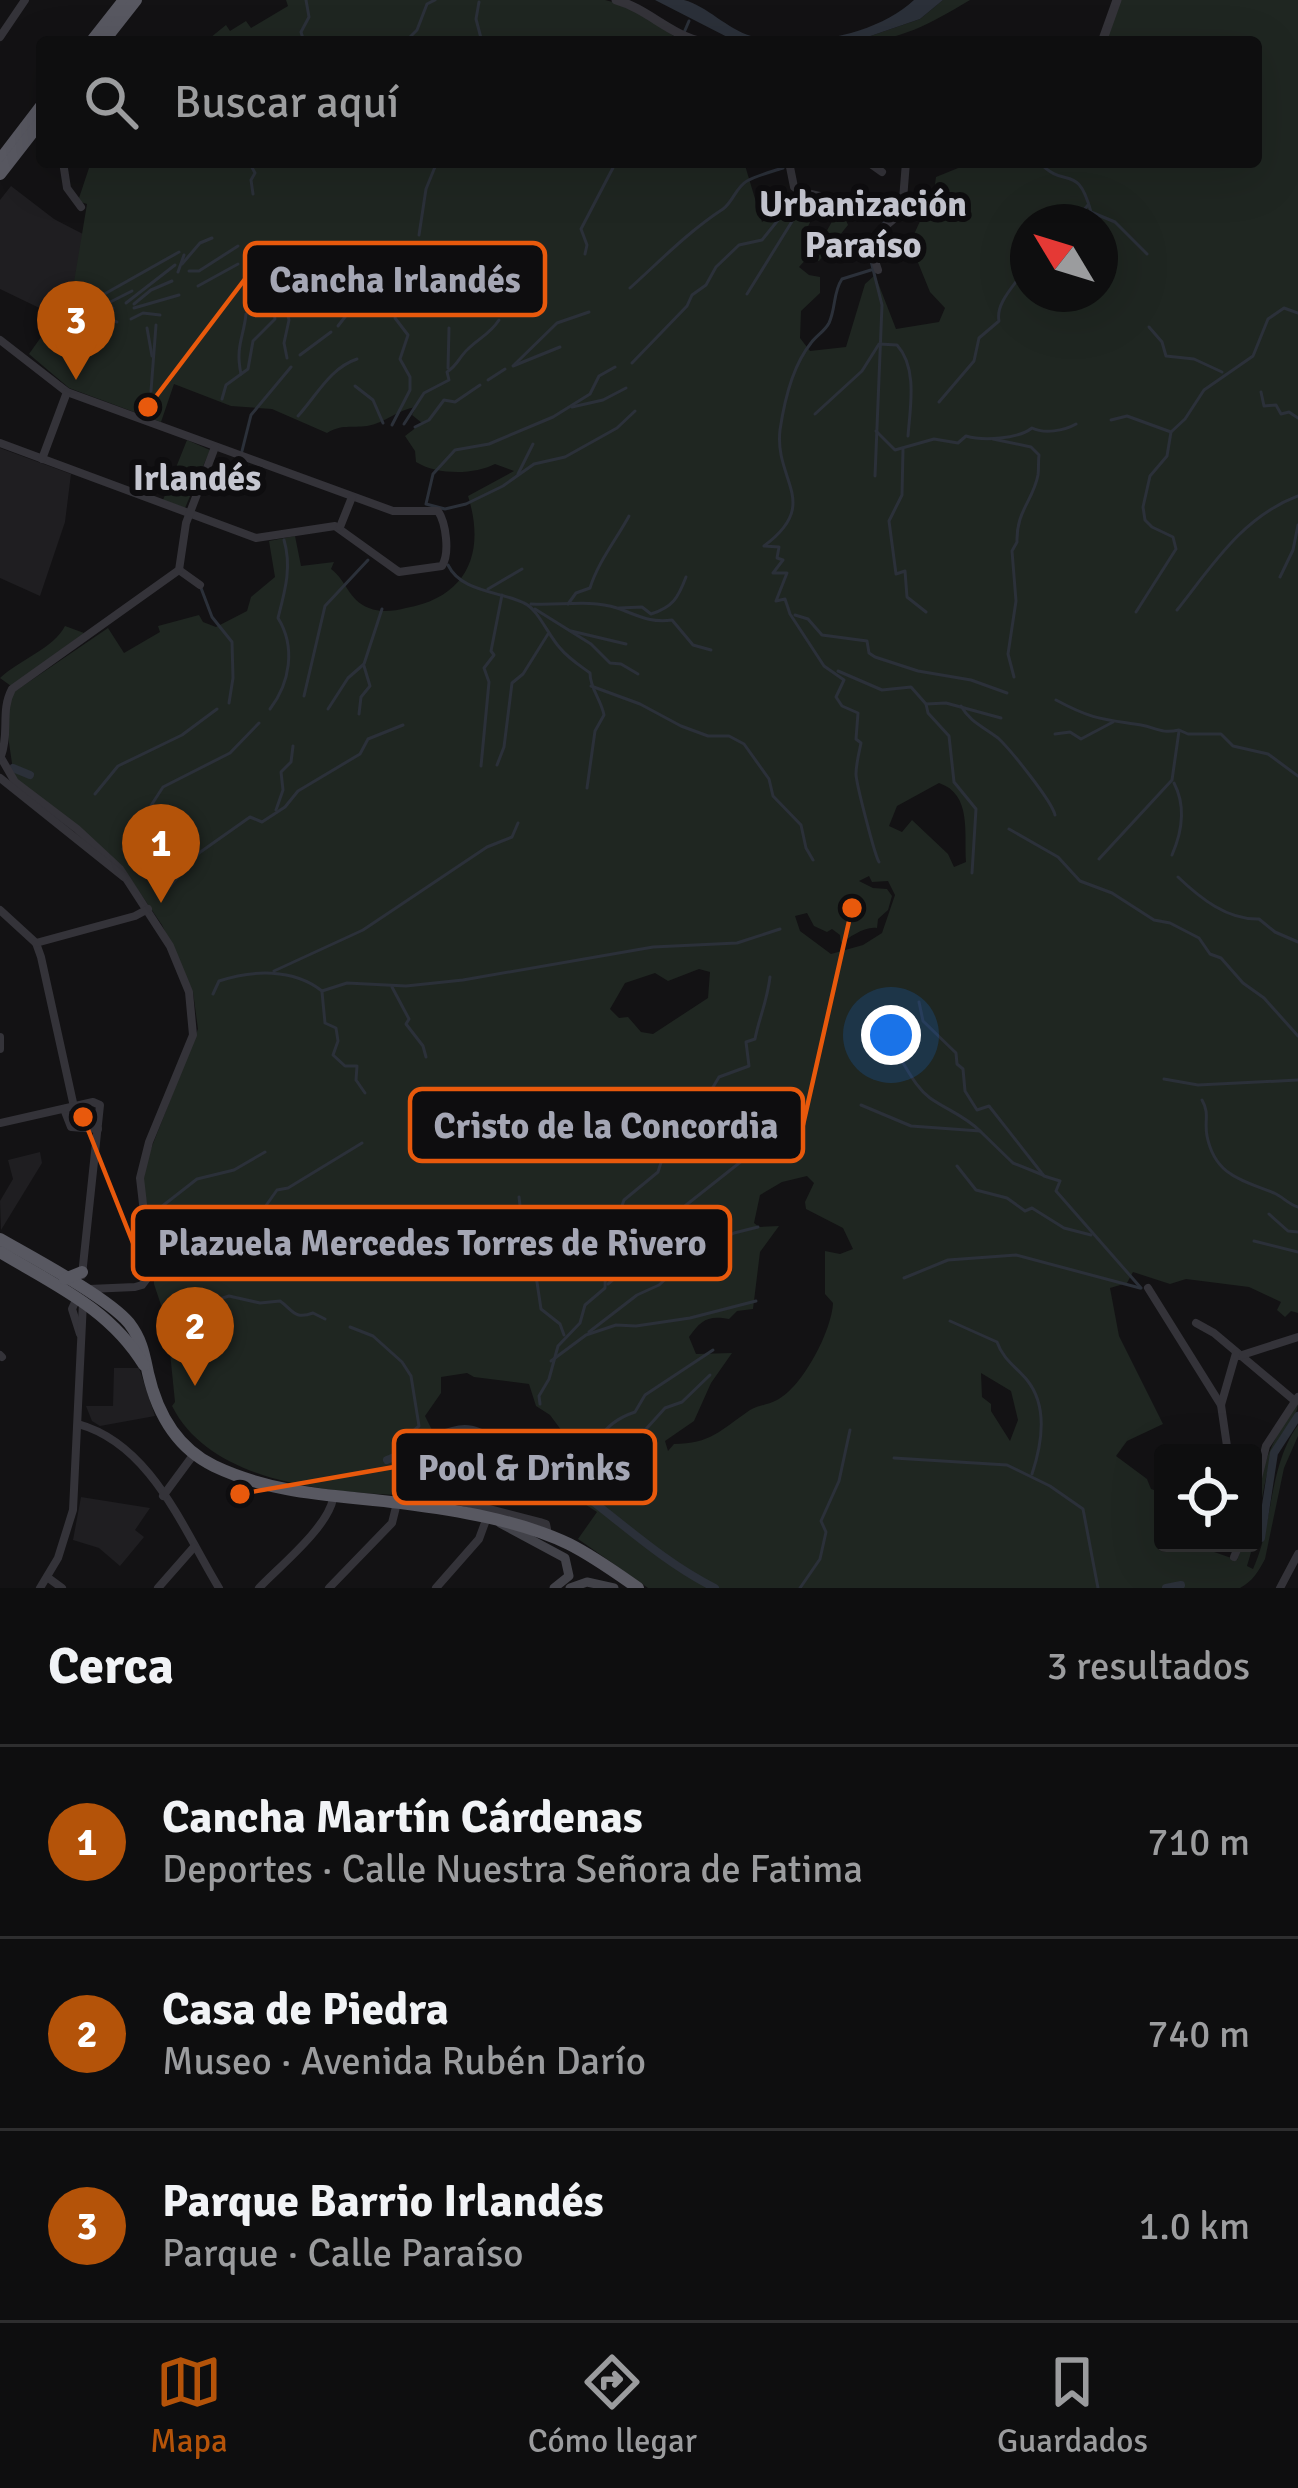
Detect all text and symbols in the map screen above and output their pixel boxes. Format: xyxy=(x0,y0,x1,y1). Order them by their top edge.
search box xyxy=(36,36,1262,168)
icon: search xyxy=(78,69,144,135)
text: Buscar aquí xyxy=(174,75,399,130)
district label: Urbanización Paraíso xyxy=(759,182,967,268)
north arrow xyxy=(1010,204,1118,312)
callout: Cancha Irlandés xyxy=(245,243,545,315)
text: Cancha Irlandés xyxy=(269,258,521,303)
pin: 3 xyxy=(37,281,115,380)
district label: Irlandés xyxy=(133,456,261,501)
pin: 1 xyxy=(122,804,200,903)
your location xyxy=(861,1005,921,1065)
callout: Cristo de la Concordia xyxy=(410,1089,803,1161)
text: Cristo de la Concordia xyxy=(434,1104,778,1149)
callout: Plazuela Mercedes Torres de Rivero xyxy=(133,1207,730,1279)
text: Plazuela Mercedes Torres de Rivero xyxy=(158,1221,707,1266)
pin: 2 xyxy=(156,1287,234,1386)
callout: Pool & Drinks xyxy=(394,1431,655,1503)
map controls xyxy=(1154,1444,1262,1552)
button: locate xyxy=(1154,1444,1262,1552)
text: Pool & Drinks xyxy=(418,1446,631,1491)
text: Cerca xyxy=(48,1635,174,1698)
text: 3 resultados xyxy=(1047,1642,1250,1690)
text: Cancha Martín Cárdenas xyxy=(162,1790,643,1845)
text: 1 xyxy=(76,1818,98,1866)
text: 710 m xyxy=(1147,1818,1250,1866)
text: Deportes · Calle Nuestra Señora de Fatima xyxy=(162,1845,863,1893)
text: Casa de Piedra xyxy=(162,1982,449,2037)
text: 2 xyxy=(76,2010,98,2058)
text: 740 m xyxy=(1147,2010,1250,2058)
text: Museo · Avenida Rubén Darío xyxy=(162,2037,646,2085)
text: Parque Barrio Irlandés xyxy=(162,2174,604,2229)
text: 3 xyxy=(76,2202,98,2250)
text: 1.0 km xyxy=(1138,2202,1250,2250)
text: Parque · Calle Paraíso xyxy=(162,2229,524,2277)
tab: Mapa xyxy=(150,2349,228,2462)
tab: Cómo llegar xyxy=(528,2349,697,2462)
tab: Guardados xyxy=(997,2349,1148,2462)

